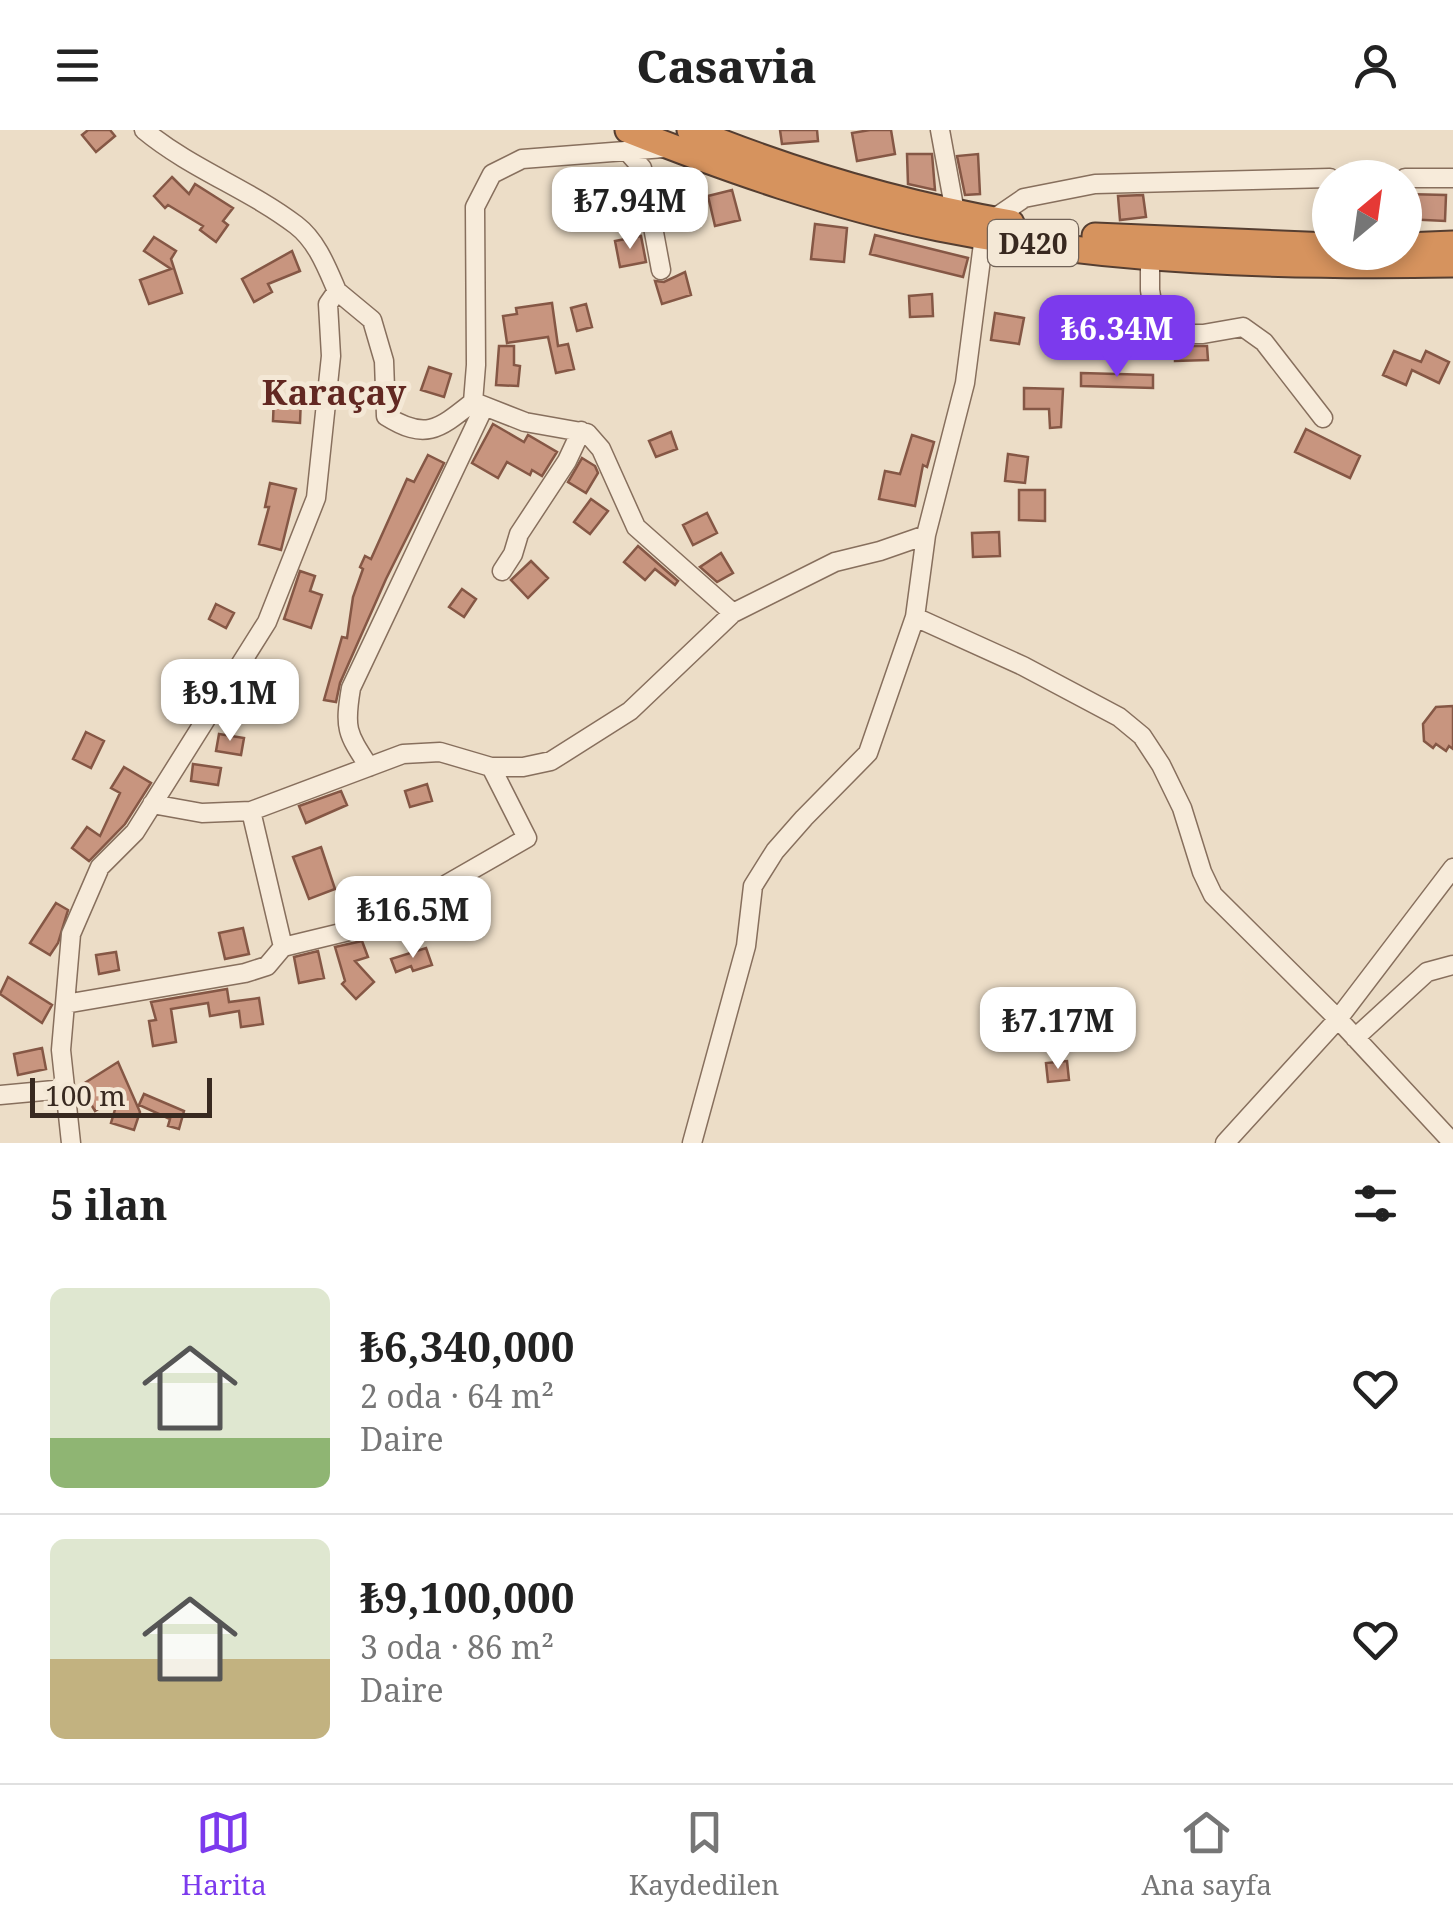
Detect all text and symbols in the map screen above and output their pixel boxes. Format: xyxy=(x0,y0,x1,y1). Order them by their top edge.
text: Casavia xyxy=(636,35,817,96)
icon: menu xyxy=(50,38,105,93)
icon: person xyxy=(1348,38,1403,93)
north arrow xyxy=(1312,160,1422,270)
map controls xyxy=(1312,160,1422,270)
pin: ₺7.94M xyxy=(549,167,711,252)
text: ₺7.94M xyxy=(574,178,686,221)
road number: D420 xyxy=(988,220,1078,266)
pin: ₺6.34M xyxy=(1036,295,1198,380)
text: ₺6.34M xyxy=(1061,306,1173,349)
district label: Karaçay xyxy=(262,368,407,415)
pin: ₺9.1M xyxy=(160,659,300,744)
text: ₺9.1M xyxy=(183,670,277,713)
pin: ₺16.5M xyxy=(332,876,494,961)
text: ₺16.5M xyxy=(357,887,469,930)
pin: ₺7.17M xyxy=(977,987,1139,1072)
text: ₺7.17M xyxy=(1002,998,1114,1041)
scale bar xyxy=(30,1073,212,1118)
text: 100 m xyxy=(45,1076,126,1114)
text: 5 ilan xyxy=(50,1175,167,1232)
icon: filters xyxy=(1348,1176,1403,1231)
text: ₺6,340,000 xyxy=(360,1317,575,1374)
icon: home xyxy=(130,1328,250,1448)
icon: heart xyxy=(1348,1361,1403,1416)
text: 2 oda · 64 m² xyxy=(360,1374,554,1417)
text: Daire xyxy=(360,1417,444,1460)
text: ₺9,100,000 xyxy=(360,1568,575,1625)
icon: home xyxy=(130,1579,250,1699)
icon: heart xyxy=(1348,1612,1403,1667)
text: 3 oda · 86 m² xyxy=(360,1625,554,1668)
text: Daire xyxy=(360,1668,444,1711)
tab: Harita xyxy=(181,1805,267,1903)
tab: Kaydedilen xyxy=(629,1805,779,1903)
tab: Ana sayfa xyxy=(1141,1805,1272,1903)

